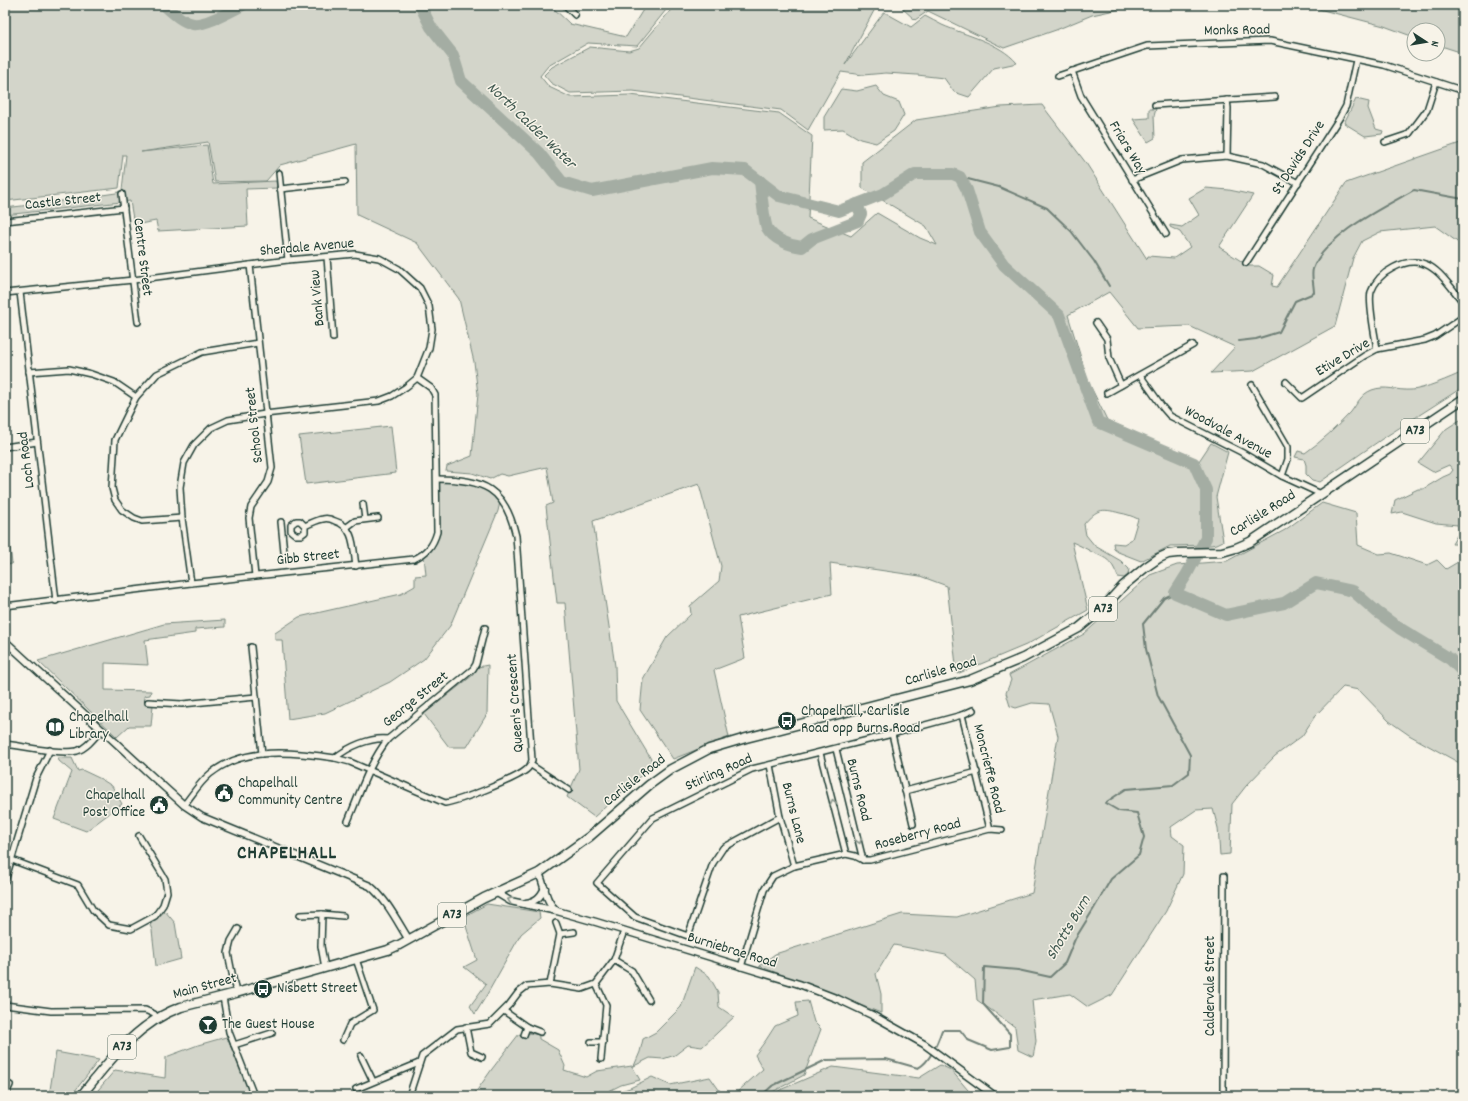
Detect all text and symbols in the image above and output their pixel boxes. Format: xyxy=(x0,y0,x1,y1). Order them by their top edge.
street label: Monks Road xyxy=(1204,19,1270,43)
north arrow xyxy=(1406,22,1446,62)
text: N xyxy=(1425,39,1442,49)
water label: North Calder Water xyxy=(481,77,582,176)
street label: St Davids Drive xyxy=(1267,116,1332,200)
street label: Friars Way xyxy=(1102,117,1152,180)
street label: Castle Street xyxy=(24,187,103,217)
street label: Centre Street xyxy=(126,217,158,298)
street label: Sherdale Avenue xyxy=(259,233,355,263)
street label: Bank View xyxy=(305,268,331,327)
street label: Etive Drive xyxy=(1311,333,1375,383)
street label: School Street xyxy=(240,385,270,464)
street label: Woodvale Avenue xyxy=(1180,401,1276,466)
road number: A73 xyxy=(1401,419,1429,443)
street label: Loch Road xyxy=(13,430,41,490)
street label: Carlisle Road xyxy=(1226,485,1300,543)
street label: Gibb Street xyxy=(275,544,341,572)
road number: A73 xyxy=(1089,597,1117,621)
street label: Carlisle Road xyxy=(902,651,980,693)
street label: Queen's Crescent xyxy=(502,652,530,753)
street label: George Street xyxy=(378,666,454,734)
place label: Chapelhall, Carlisle Road opp Burns Road xyxy=(801,701,920,740)
place label: Chapelhall Library xyxy=(69,707,129,746)
bus stop icon: Chapelhall, Carlisle Road opp Burns Road xyxy=(776,710,798,732)
library icon: Chapelhall Library xyxy=(44,716,66,738)
street label: Moncrieffe Road xyxy=(966,722,1010,816)
street label: Stirling Road xyxy=(682,748,756,798)
street label: Carlisle Road xyxy=(599,749,671,813)
street label: Burns Road xyxy=(840,756,876,824)
place label: Chapelhall Community Centre xyxy=(238,773,343,812)
street label: Burns Lane xyxy=(775,780,811,846)
public building icon: Chapelhall Community Centre xyxy=(213,782,235,804)
place label: Chapelhall Post Office xyxy=(83,785,145,824)
public building icon: Chapelhall Post Office xyxy=(148,794,170,816)
one-way arrow xyxy=(829,799,837,806)
street label: Roseberry Road xyxy=(872,813,964,857)
one-way arrow xyxy=(854,838,862,844)
district label: CHAPELHALL xyxy=(237,841,337,868)
water label: Shotts Burn xyxy=(1041,891,1098,965)
one-way arrow xyxy=(506,896,513,904)
road number: A73 xyxy=(438,903,466,927)
street label: Burniebrae Road xyxy=(685,927,779,975)
street label: Caldervale Street xyxy=(1200,935,1222,1036)
street label: Main Street xyxy=(171,968,240,1006)
bus stop icon: Nisbett Street xyxy=(252,978,274,1000)
place label: Nisbett Street xyxy=(277,978,358,1000)
bar icon: The Guest House xyxy=(197,1014,219,1036)
place label: The Guest House xyxy=(222,1014,315,1036)
road number: A73 xyxy=(108,1035,136,1059)

